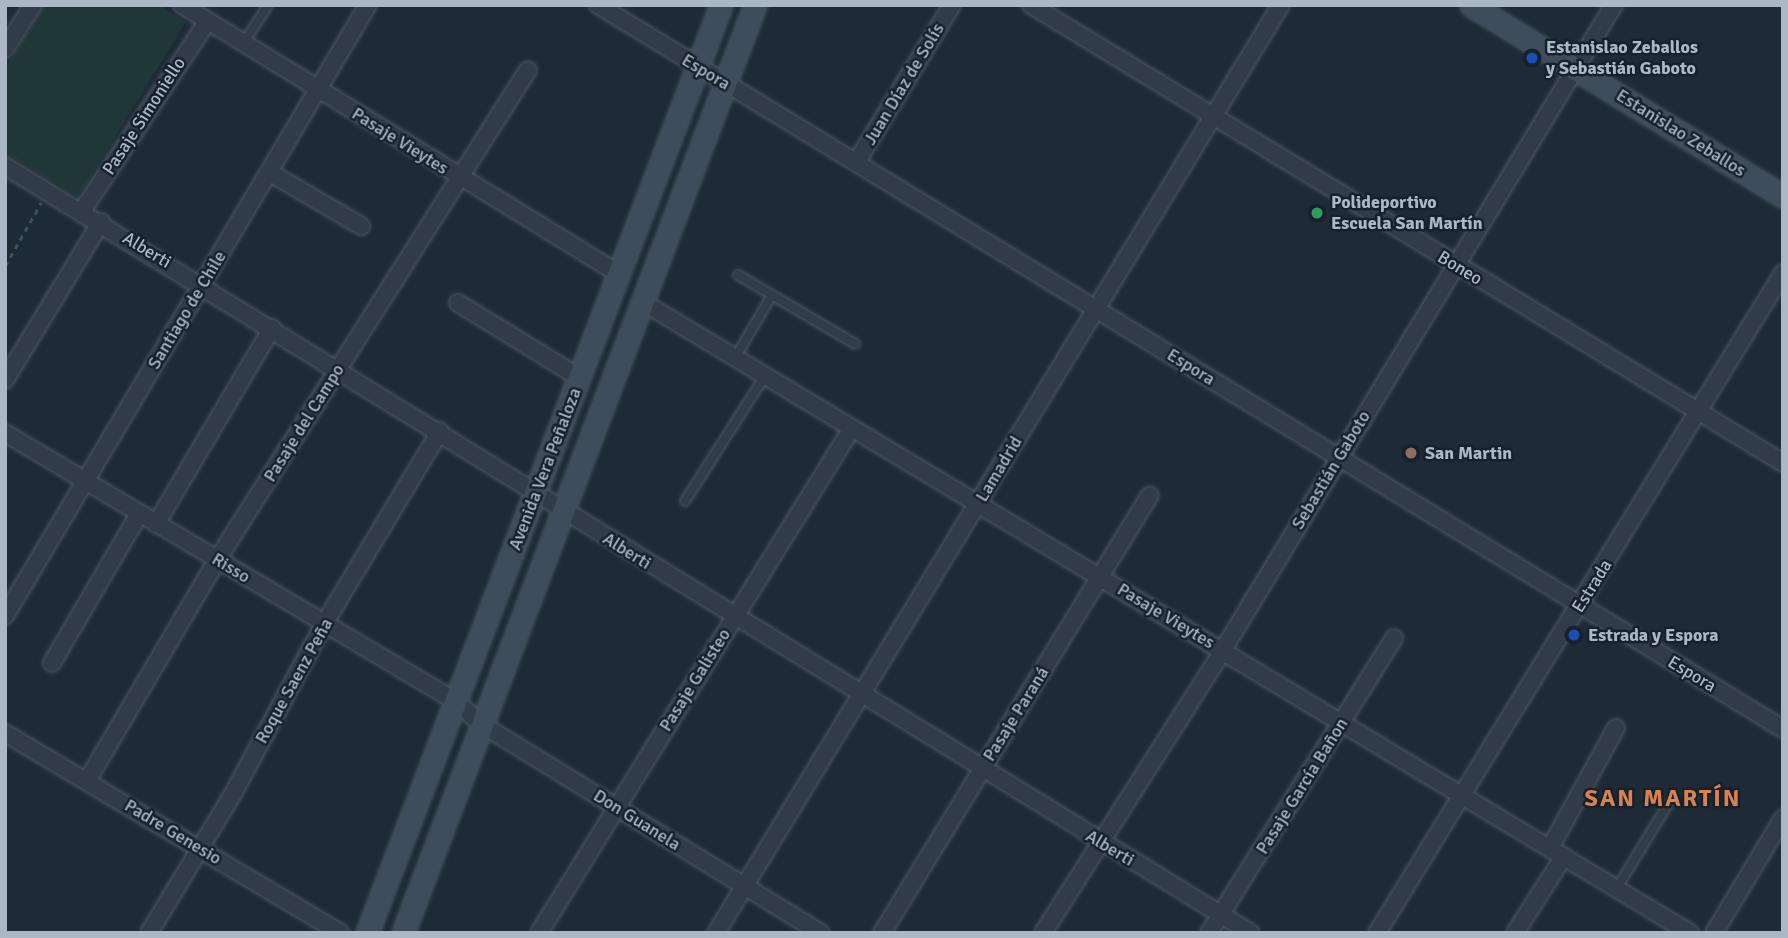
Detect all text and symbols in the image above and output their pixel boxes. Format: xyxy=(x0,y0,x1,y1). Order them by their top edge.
street label: Juan Díaz de Solís xyxy=(859,19,949,149)
place label: Estanislao Zeballos y Sebastián Gaboto xyxy=(1546,37,1698,80)
street label: Espora xyxy=(678,49,734,95)
marker: Estanislao Zeballos y Sebastián Gaboto xyxy=(1524,50,1540,66)
street label: Pasaje Simoniello xyxy=(98,53,190,179)
street label: Estanislao Zeballos xyxy=(1612,85,1750,181)
street label: Pasaje Vieytes xyxy=(348,103,452,179)
place label: Polideportivo Escuela San Martín xyxy=(1331,192,1483,234)
marker: Polideportivo Escuela San Martín xyxy=(1309,205,1325,221)
street label: Alberti xyxy=(119,227,175,273)
street label: Boneo xyxy=(1434,246,1486,290)
street label: Santiago de Chile xyxy=(143,247,231,373)
street label: Espora xyxy=(1163,344,1219,390)
street label: Pasaje del Campo xyxy=(259,360,349,486)
street label: Avenida Vera Peñaloza xyxy=(504,385,586,553)
street label: Sebastián Gaboto xyxy=(1287,407,1375,533)
street label: Lamadrid xyxy=(971,432,1027,506)
place label: San Martin xyxy=(1425,442,1512,464)
marker: San Martin xyxy=(1403,445,1419,461)
street label: Alberti xyxy=(599,528,655,574)
street label: Risso xyxy=(208,548,254,588)
street label: Estrada xyxy=(1567,555,1617,617)
street label: Pasaje Vieytes xyxy=(1113,579,1219,653)
street label: Roque Saenz Peña xyxy=(251,615,337,747)
place label: Estrada y Espora xyxy=(1588,624,1719,646)
street label: Pasaje Galisteo xyxy=(655,625,735,735)
marker: Estrada y Espora xyxy=(1566,627,1582,643)
street label: Espora xyxy=(1664,651,1720,697)
street label: Pasaje Paraná xyxy=(978,663,1054,765)
street label: Pasaje García Bañon xyxy=(1251,714,1353,858)
street label: Don Guanela xyxy=(589,785,685,855)
district label: SAN MARTÍN xyxy=(1586,785,1740,813)
street label: Padre Genesio xyxy=(121,795,225,869)
street label: Alberti xyxy=(1082,825,1138,871)

